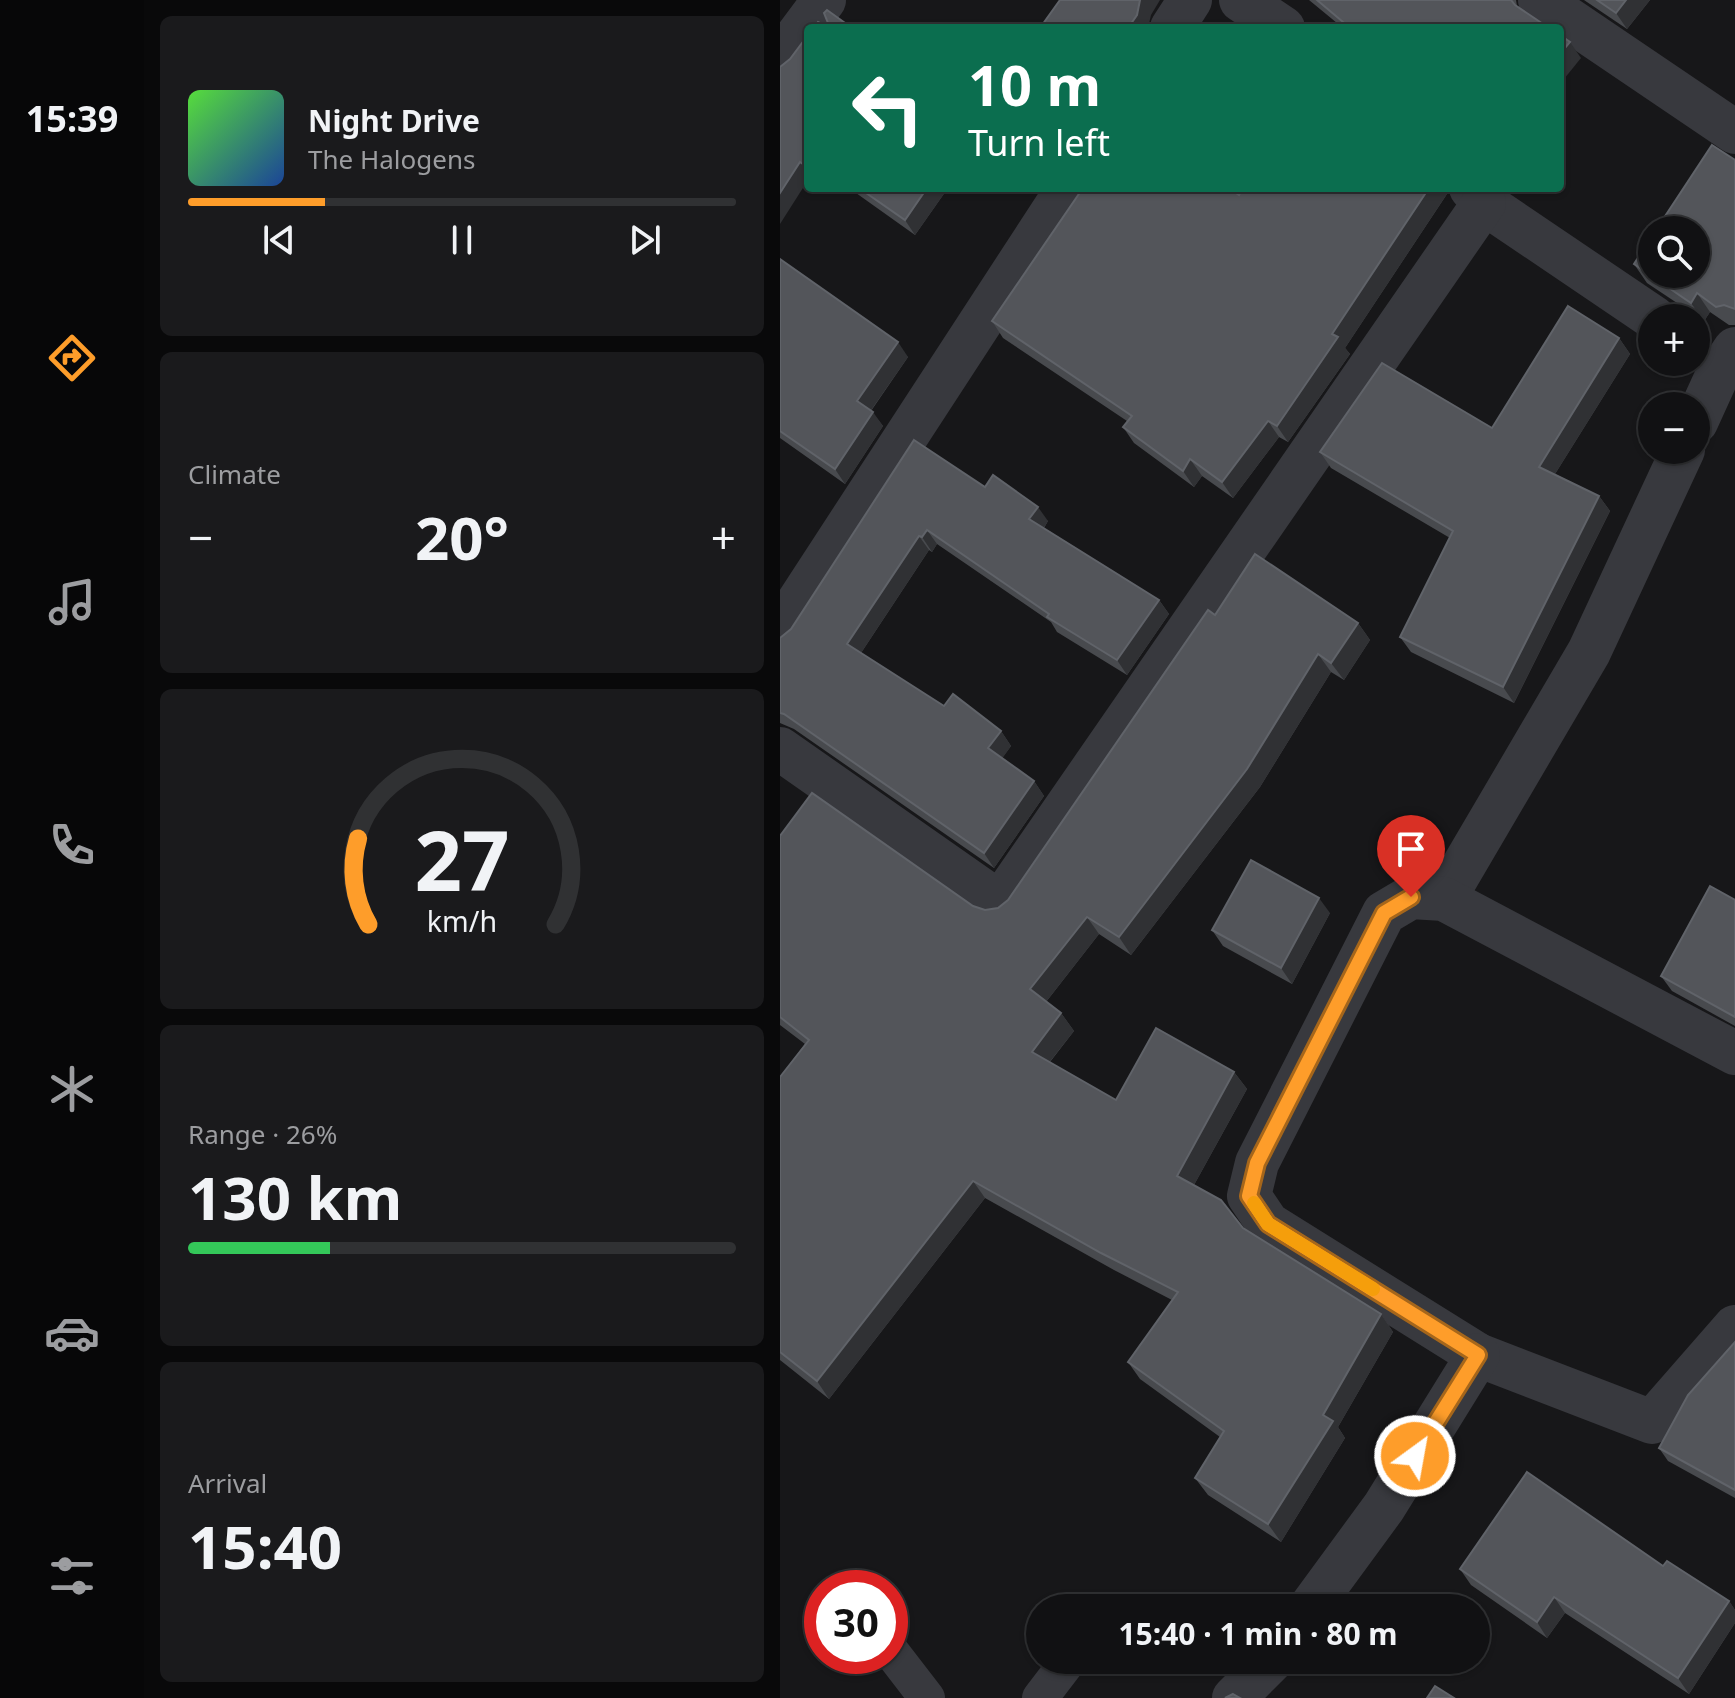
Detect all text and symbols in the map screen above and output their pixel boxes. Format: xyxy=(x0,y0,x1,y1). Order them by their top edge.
text: 10 m xyxy=(968,46,1101,122)
icon: left xyxy=(836,56,940,160)
text: 15:39 xyxy=(26,94,118,143)
text: Night Drive xyxy=(308,100,480,141)
text: Turn left xyxy=(968,118,1110,167)
text: The Halogens xyxy=(308,141,475,177)
map controls xyxy=(1638,216,1710,464)
button: search xyxy=(1638,216,1710,288)
icon: previous xyxy=(257,218,301,262)
icon: pause xyxy=(440,218,484,262)
icon: next xyxy=(623,218,667,262)
button: + xyxy=(1638,304,1710,376)
icon: directions xyxy=(44,330,100,386)
button: − xyxy=(1638,392,1710,464)
text: Climate xyxy=(188,456,281,492)
text: 20° xyxy=(415,496,509,578)
text: − xyxy=(188,507,213,567)
text: + xyxy=(711,507,736,567)
icon: music xyxy=(44,574,100,630)
text: 27 xyxy=(414,802,510,915)
pin xyxy=(1377,815,1445,897)
icon: phone xyxy=(44,817,100,873)
icon: arrive xyxy=(1389,827,1433,871)
text: km/h xyxy=(427,901,497,940)
icon: climate xyxy=(44,1061,100,1117)
text: Range · 26% xyxy=(188,1116,337,1152)
text: 130 km xyxy=(188,1156,402,1238)
icon: car xyxy=(44,1305,100,1361)
position arrow xyxy=(1373,1414,1457,1498)
text: Arrival xyxy=(188,1465,267,1501)
text: 15:40 xyxy=(188,1505,342,1587)
icon: filters xyxy=(44,1548,100,1604)
speed limit sign: 30 xyxy=(804,1570,908,1674)
text: 15:40 · 1 min · 80 m xyxy=(1118,1613,1398,1654)

